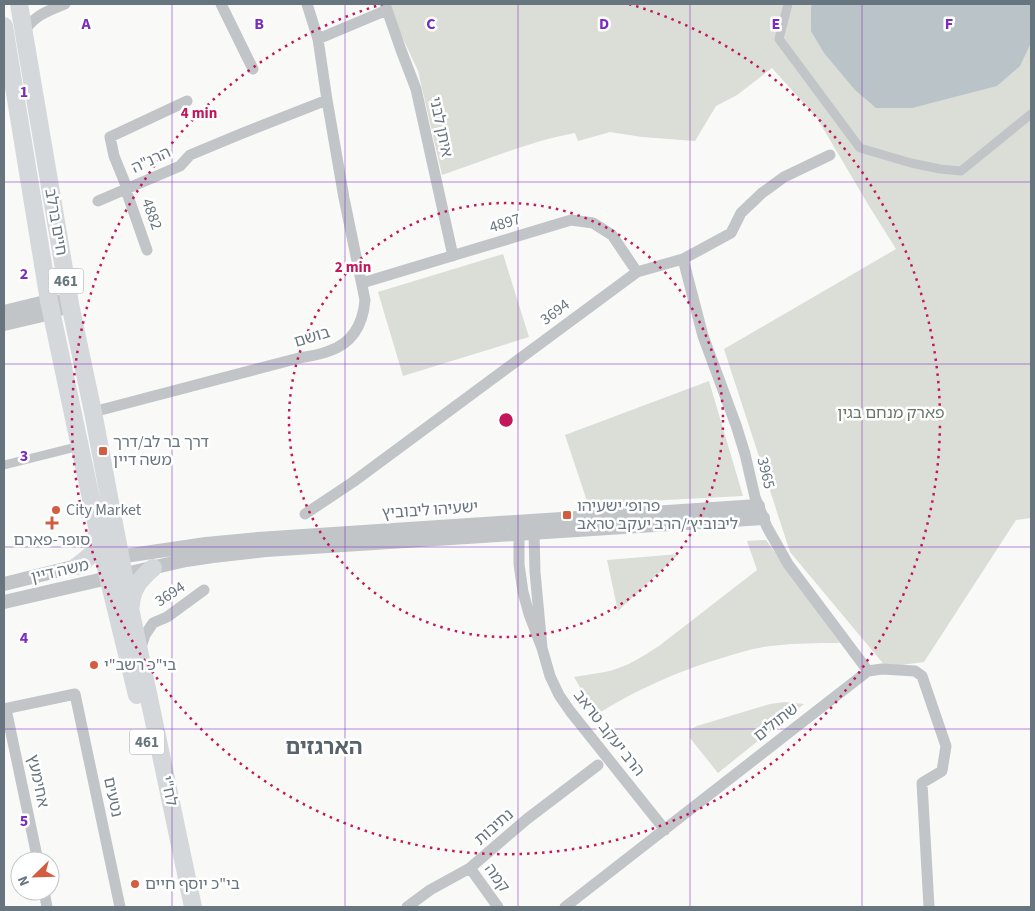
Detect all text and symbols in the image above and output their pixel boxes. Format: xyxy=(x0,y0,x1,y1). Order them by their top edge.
text: A xyxy=(80,13,91,35)
text: B xyxy=(254,13,264,35)
text: C xyxy=(426,13,436,35)
text: D xyxy=(599,13,609,35)
text: E xyxy=(772,13,780,35)
text: F xyxy=(945,13,953,35)
text: 1 xyxy=(20,81,28,103)
street label: איתן לבני xyxy=(424,95,458,159)
text: 4 min xyxy=(181,103,217,124)
street label: הרנ"ה xyxy=(128,141,174,179)
street label: חיים ברלב xyxy=(39,187,73,257)
street label: 4882 xyxy=(136,195,168,233)
street label: 4897 xyxy=(487,208,523,238)
text: 2 min xyxy=(335,257,371,278)
text: 2 xyxy=(20,263,28,285)
road number: 461 xyxy=(48,268,84,294)
street label: 3694 xyxy=(536,294,574,330)
street label: בושם xyxy=(291,321,333,353)
park label: פארק מנחם בגין xyxy=(837,402,945,424)
centre of rings xyxy=(497,411,515,429)
place label: דרך בר לב/דרך משה דיין xyxy=(113,431,209,471)
text: 3 xyxy=(20,445,28,467)
marker: דרך בר לב/דרך משה דיין xyxy=(97,445,109,457)
street label: 3965 xyxy=(751,455,781,491)
place label: פרופ׳ ישעיהו ליבוביץ׳/הרב יעקב טראב xyxy=(577,495,738,535)
street label: ישעיהו ליבוביץ xyxy=(381,496,479,524)
place label: City Market xyxy=(66,499,142,521)
marker: City Market xyxy=(50,504,62,516)
marker: פרופ׳ ישעיהו ליבוביץ׳/הרב יעקב טראב xyxy=(561,509,573,521)
marker: סופר-פארם xyxy=(46,517,58,529)
place label: סופר-פארם xyxy=(14,529,90,551)
street label: משה דיין xyxy=(29,554,91,588)
street label: 3694 xyxy=(151,576,189,612)
text: 4 xyxy=(20,627,29,649)
place label: בי"כ רשב"י xyxy=(104,654,176,676)
marker: בי"כ רשב"י xyxy=(88,659,100,671)
street label: הרב יעקב טראב xyxy=(568,685,650,781)
street label: שתולים xyxy=(749,698,803,746)
road number: 461 xyxy=(130,730,164,754)
district label: הארגזים xyxy=(286,732,362,762)
street label: אחימעץ xyxy=(22,752,54,810)
street label: לח"י xyxy=(155,774,183,808)
street label: נטעים xyxy=(98,775,128,819)
street label: נתיבות xyxy=(470,804,518,850)
text: 5 xyxy=(20,810,28,832)
north arrow xyxy=(10,851,60,901)
street label: קמה xyxy=(479,859,515,897)
text: N xyxy=(13,872,35,889)
place label: בי"כ יוסף חיים xyxy=(145,873,240,895)
marker: בי"כ יוסף חיים xyxy=(129,878,141,890)

